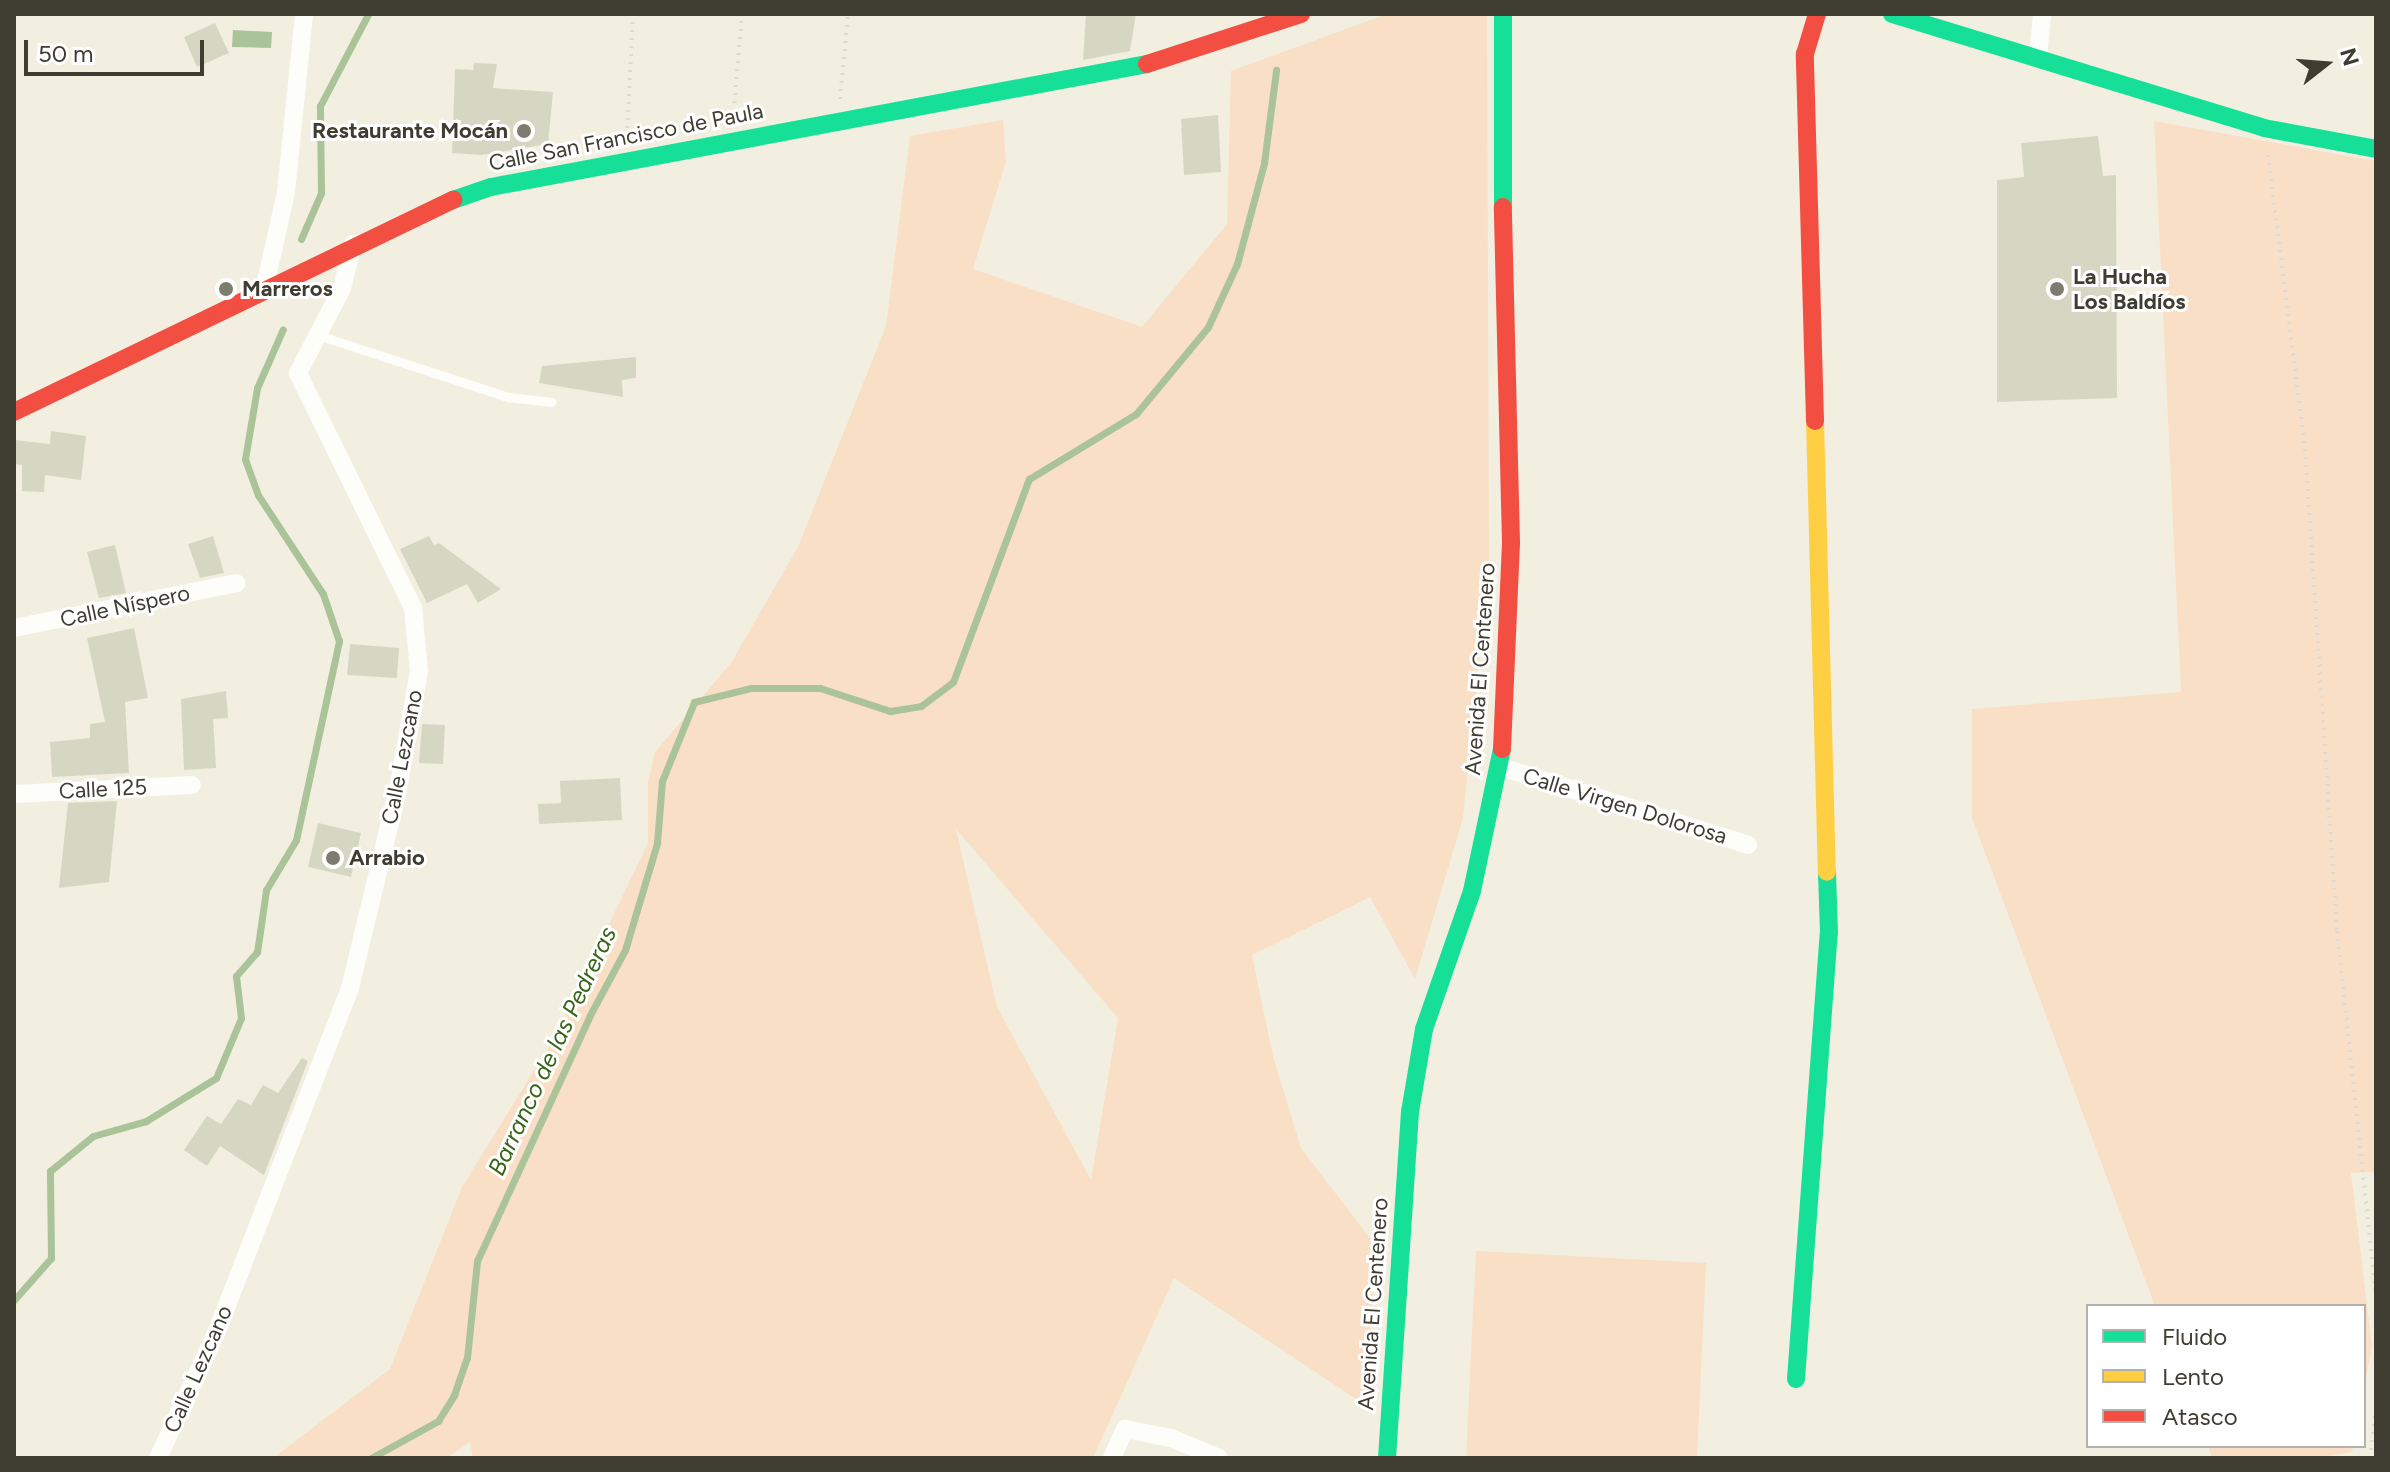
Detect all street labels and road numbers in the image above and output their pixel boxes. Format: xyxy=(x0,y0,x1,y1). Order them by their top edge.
street label: Calle San Francisco de Paula xyxy=(487,97,765,177)
street label: Avenida El Centenero xyxy=(1459,562,1501,776)
street label: Calle Níspero xyxy=(58,579,192,633)
street label: Calle Lezcano xyxy=(376,687,428,827)
street label: Calle Virgen Dolorosa xyxy=(1520,762,1730,850)
street label: Calle 125 xyxy=(58,774,148,804)
street label: Avenida El Centenero xyxy=(1352,1197,1394,1411)
street label: Calle Lezcano xyxy=(158,1301,238,1437)

